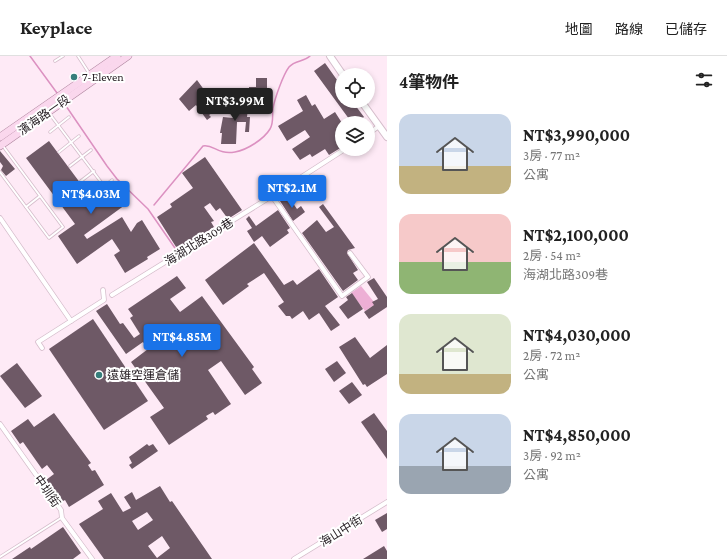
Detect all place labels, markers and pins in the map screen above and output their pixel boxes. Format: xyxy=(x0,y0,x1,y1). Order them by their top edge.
place label: 7-Eleven xyxy=(82,70,124,84)
marker: 7-Eleven xyxy=(69,72,79,82)
pin: NT$3.99M xyxy=(194,88,276,122)
pin: NT$2.1M xyxy=(255,175,329,209)
pin: NT$4.03M xyxy=(50,181,132,215)
pin: NT$4.85M xyxy=(141,324,223,358)
place label: 遠雄空運倉儲 xyxy=(107,368,179,382)
marker: 遠雄空運倉儲 xyxy=(94,370,104,380)

